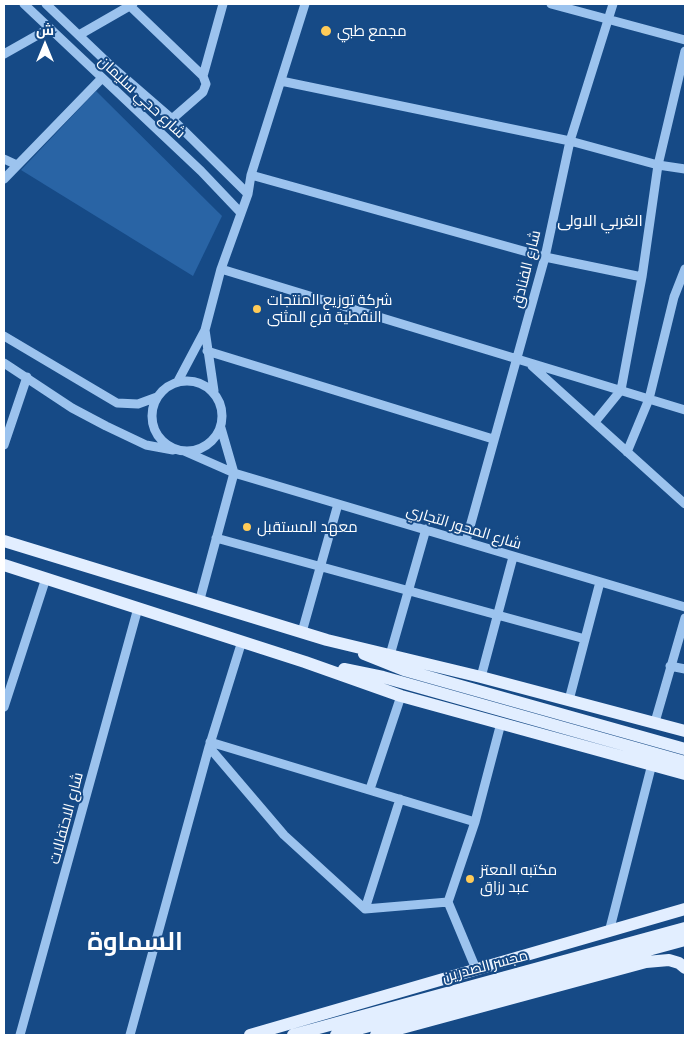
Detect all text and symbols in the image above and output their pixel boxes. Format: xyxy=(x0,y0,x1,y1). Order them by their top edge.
north arrow xyxy=(20,20,70,70)
text: ش xyxy=(36,22,54,38)
place label: مجمع طبي xyxy=(337,22,407,40)
marker: مجمع طبي xyxy=(319,24,333,38)
street label: شارع حجي سليمان xyxy=(95,52,189,142)
district label: الغربي الاولى xyxy=(557,211,643,231)
street label: شارع الفنادق xyxy=(508,228,544,310)
place label: شركة توزيع المنتجات النفطية فرع المثنى xyxy=(267,291,392,326)
marker: شركة توزيع المنتجات النفطية فرع المثنى xyxy=(251,303,263,315)
street label: شارع المحور التجاري xyxy=(404,501,524,553)
place label: معهد المستقبل xyxy=(257,518,358,536)
marker: معهد المستقبل xyxy=(241,521,253,533)
street label: شارع الاحتفالات xyxy=(45,770,87,866)
place label: مكتبه المعتز عبد رزاق xyxy=(480,861,557,896)
marker: مكتبه المعتز عبد رزاق xyxy=(464,873,476,885)
district label: السماوة xyxy=(87,927,183,957)
street label: مجسر الصدرين xyxy=(440,946,530,986)

